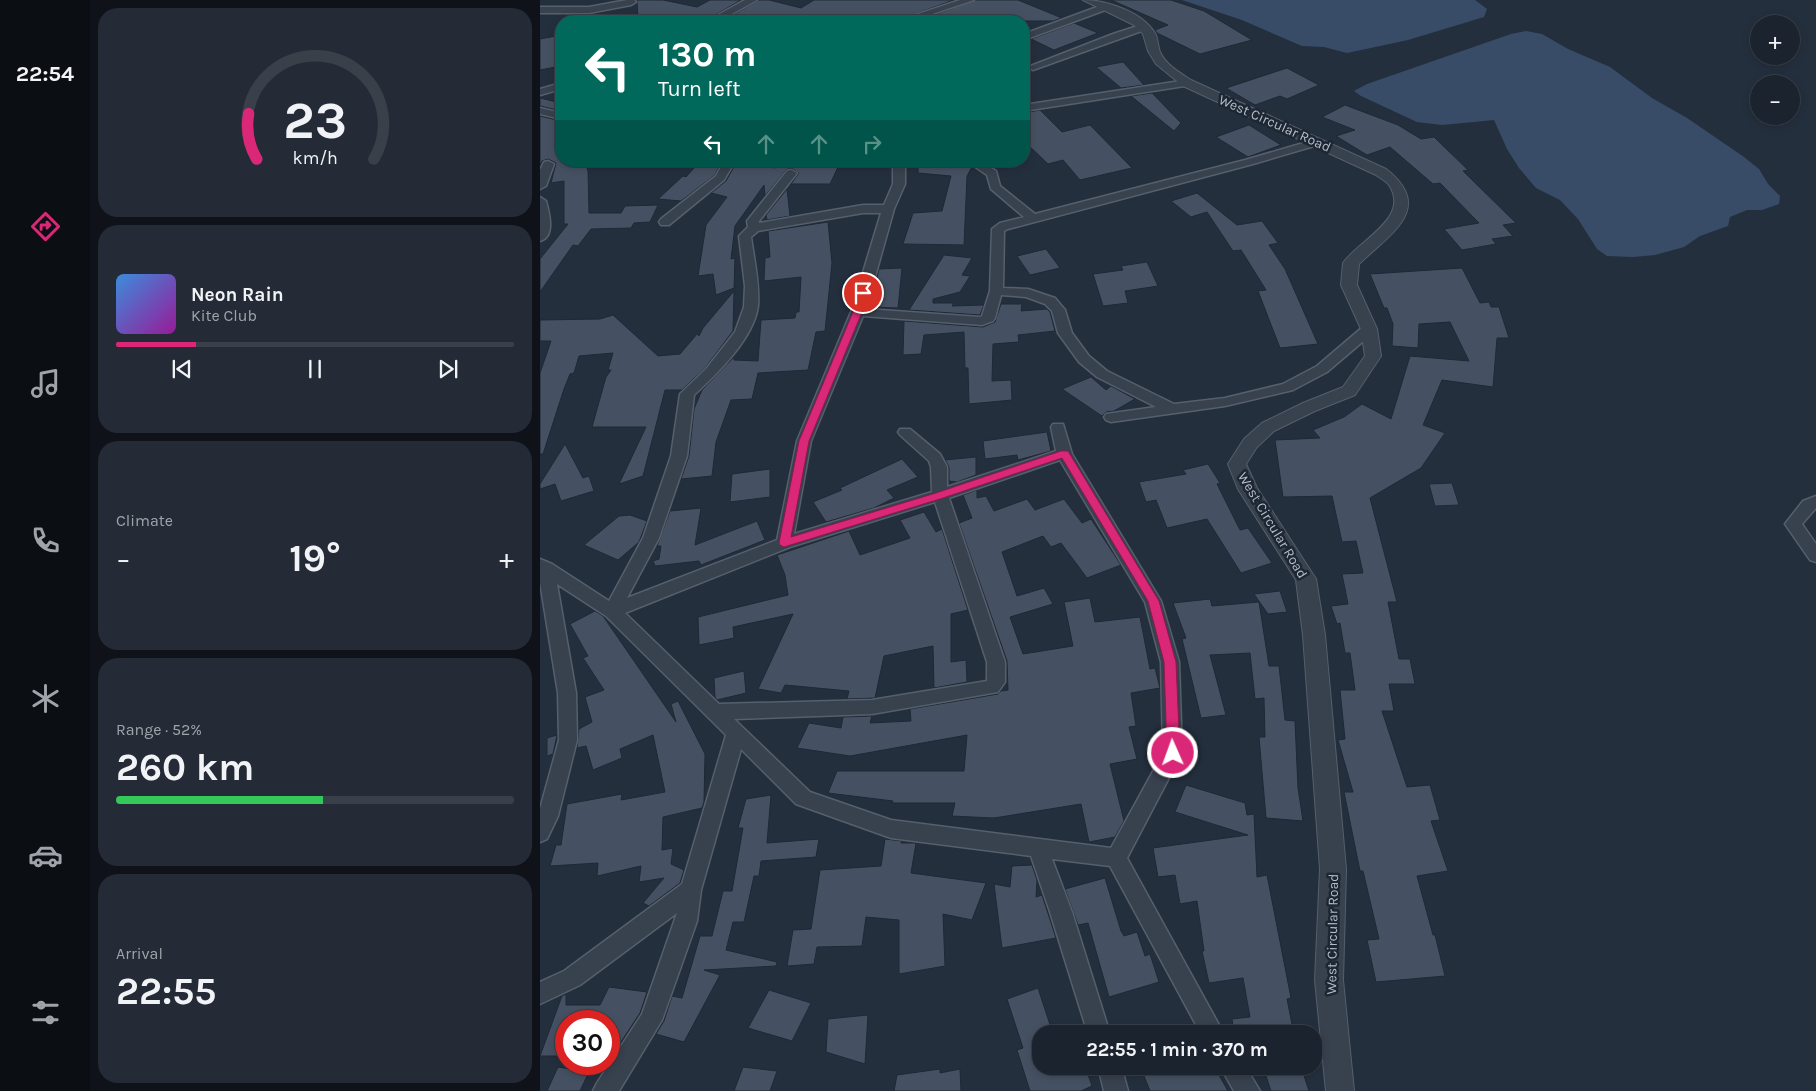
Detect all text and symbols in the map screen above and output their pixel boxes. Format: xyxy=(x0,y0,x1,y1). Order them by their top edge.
map controls xyxy=(1750,15,1800,125)
button: + xyxy=(1750,15,1800,65)
text: 130 m xyxy=(658,34,756,75)
icon: left xyxy=(575,35,640,100)
text: 22:54 xyxy=(16,61,74,87)
button: − xyxy=(1750,75,1800,125)
text: Turn left xyxy=(658,76,741,102)
text: 23 xyxy=(283,90,347,151)
street label: West Circular Road xyxy=(1216,91,1334,156)
icon: left xyxy=(699,130,727,158)
icon: ahead xyxy=(752,130,780,158)
icon: ahead xyxy=(805,130,833,158)
icon: right xyxy=(858,130,886,158)
text: km/h xyxy=(292,148,338,169)
icon: directions xyxy=(28,209,63,244)
pin xyxy=(842,272,884,314)
icon: arrive xyxy=(849,279,877,307)
text: Neon Rain xyxy=(191,284,284,306)
text: Kite Club xyxy=(191,306,257,325)
icon: previous xyxy=(168,355,196,383)
icon: pause xyxy=(301,355,329,383)
icon: next xyxy=(434,355,462,383)
icon: music xyxy=(28,366,63,401)
street label: West Circular Road xyxy=(1234,469,1311,581)
text: Climate xyxy=(116,511,173,530)
icon: phone xyxy=(28,523,63,558)
text: 19° xyxy=(289,536,341,581)
text: − xyxy=(116,542,131,575)
text: + xyxy=(499,542,514,575)
icon: climate xyxy=(28,681,63,716)
text: Range · 52% xyxy=(116,720,202,739)
position arrow xyxy=(1146,726,1198,778)
text: 260 km xyxy=(116,745,254,790)
icon: car xyxy=(28,838,63,873)
street label: West Circular Road xyxy=(1323,873,1342,995)
text: Arrival xyxy=(116,944,163,963)
text: 22:55 xyxy=(116,969,216,1014)
icon: filters xyxy=(28,995,63,1030)
speed limit sign: 30 xyxy=(555,1010,620,1075)
text: 22:55 · 1 min · 370 m xyxy=(1086,1039,1268,1061)

